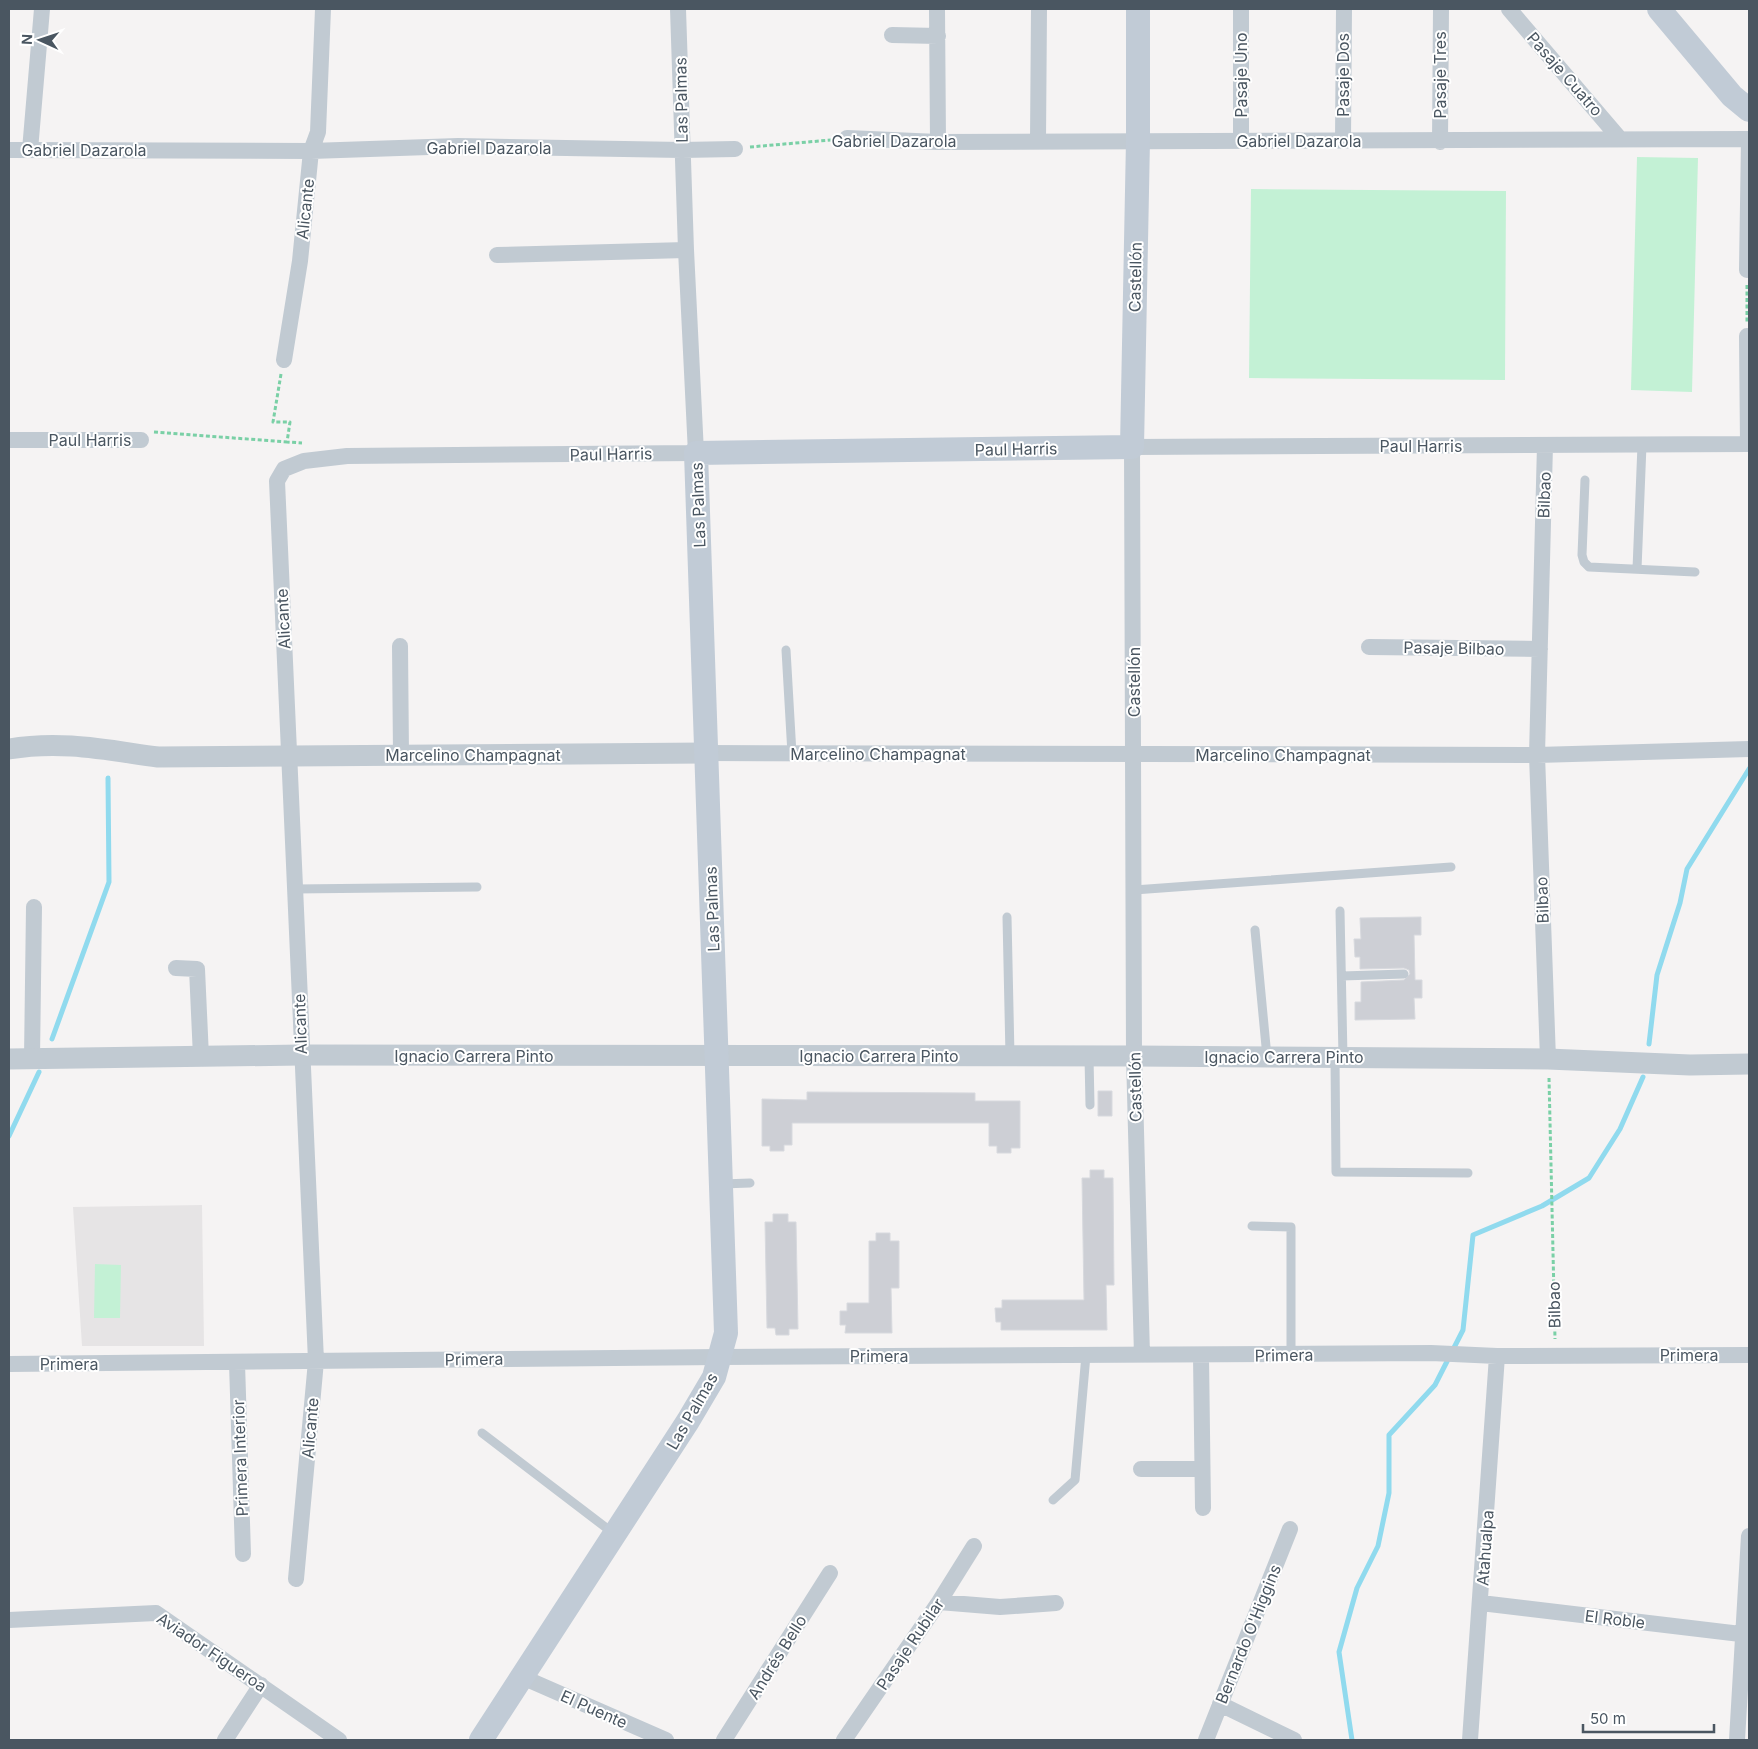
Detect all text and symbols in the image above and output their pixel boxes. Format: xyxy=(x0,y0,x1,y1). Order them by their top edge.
north arrow xyxy=(15,15,65,65)
street label: Pasaje Cuatro xyxy=(1523,28,1607,120)
street label: Pasaje Tres xyxy=(1430,31,1450,119)
street label: Pasaje Uno xyxy=(1231,32,1251,118)
street label: Pasaje Dos xyxy=(1333,33,1353,117)
text: N xyxy=(18,34,35,45)
street label: Las Palmas xyxy=(670,57,692,143)
street label: Gabriel Dazarola xyxy=(831,131,957,151)
street label: Gabriel Dazarola xyxy=(1236,131,1362,151)
street label: Gabriel Dazarola xyxy=(426,138,552,158)
street label: Gabriel Dazarola xyxy=(21,140,147,160)
street label: Alicante xyxy=(292,178,318,240)
street label: Castellón xyxy=(1124,242,1146,312)
street label: Paul Harris xyxy=(49,430,131,450)
street label: Paul Harris xyxy=(1380,436,1462,456)
street label: Paul Harris xyxy=(974,438,1058,460)
street label: Paul Harris xyxy=(569,443,653,465)
street label: Las Palmas xyxy=(687,462,709,548)
street label: Bilbao xyxy=(1533,471,1555,519)
street label: Alicante xyxy=(271,588,295,650)
street label: Pasaje Bilbao xyxy=(1403,637,1505,659)
street label: Castellón xyxy=(1124,647,1144,717)
street label: Marcelino Champagnat xyxy=(790,744,966,764)
street label: Marcelino Champagnat xyxy=(385,745,561,765)
street label: Marcelino Champagnat xyxy=(1195,745,1371,765)
street label: Las Palmas xyxy=(701,866,723,952)
street label: Bilbao xyxy=(1531,876,1553,924)
street label: Alicante xyxy=(289,993,311,1055)
street label: Ignacio Carrera Pinto xyxy=(394,1046,554,1066)
street label: Ignacio Carrera Pinto xyxy=(799,1046,959,1066)
street label: Ignacio Carrera Pinto xyxy=(1204,1047,1364,1067)
street label: Castellón xyxy=(1124,1052,1146,1122)
street label: Bilbao xyxy=(1544,1281,1564,1329)
street label: Primera xyxy=(1254,1344,1314,1366)
street label: Primera xyxy=(1660,1345,1718,1365)
street label: Primera xyxy=(850,1346,908,1366)
street label: Primera xyxy=(444,1348,504,1370)
street label: Primera xyxy=(40,1354,98,1374)
street label: Las Palmas xyxy=(662,1369,722,1453)
street label: Alicante xyxy=(297,1397,323,1459)
street label: Primera Interior xyxy=(228,1399,252,1517)
street label: Atahualpa xyxy=(1472,1510,1498,1586)
street label: Bernardo O'Higgins xyxy=(1211,1561,1285,1707)
street label: Pasaje Rubilar xyxy=(872,1594,948,1694)
street label: El Roble xyxy=(1584,1605,1646,1633)
street label: Aviador Figueroa xyxy=(153,1608,271,1696)
street label: Andrés Bello xyxy=(743,1611,811,1703)
street label: El Puente xyxy=(558,1685,630,1733)
scale bar xyxy=(1583,1702,1714,1734)
text: 50 m xyxy=(1590,1709,1626,1728)

